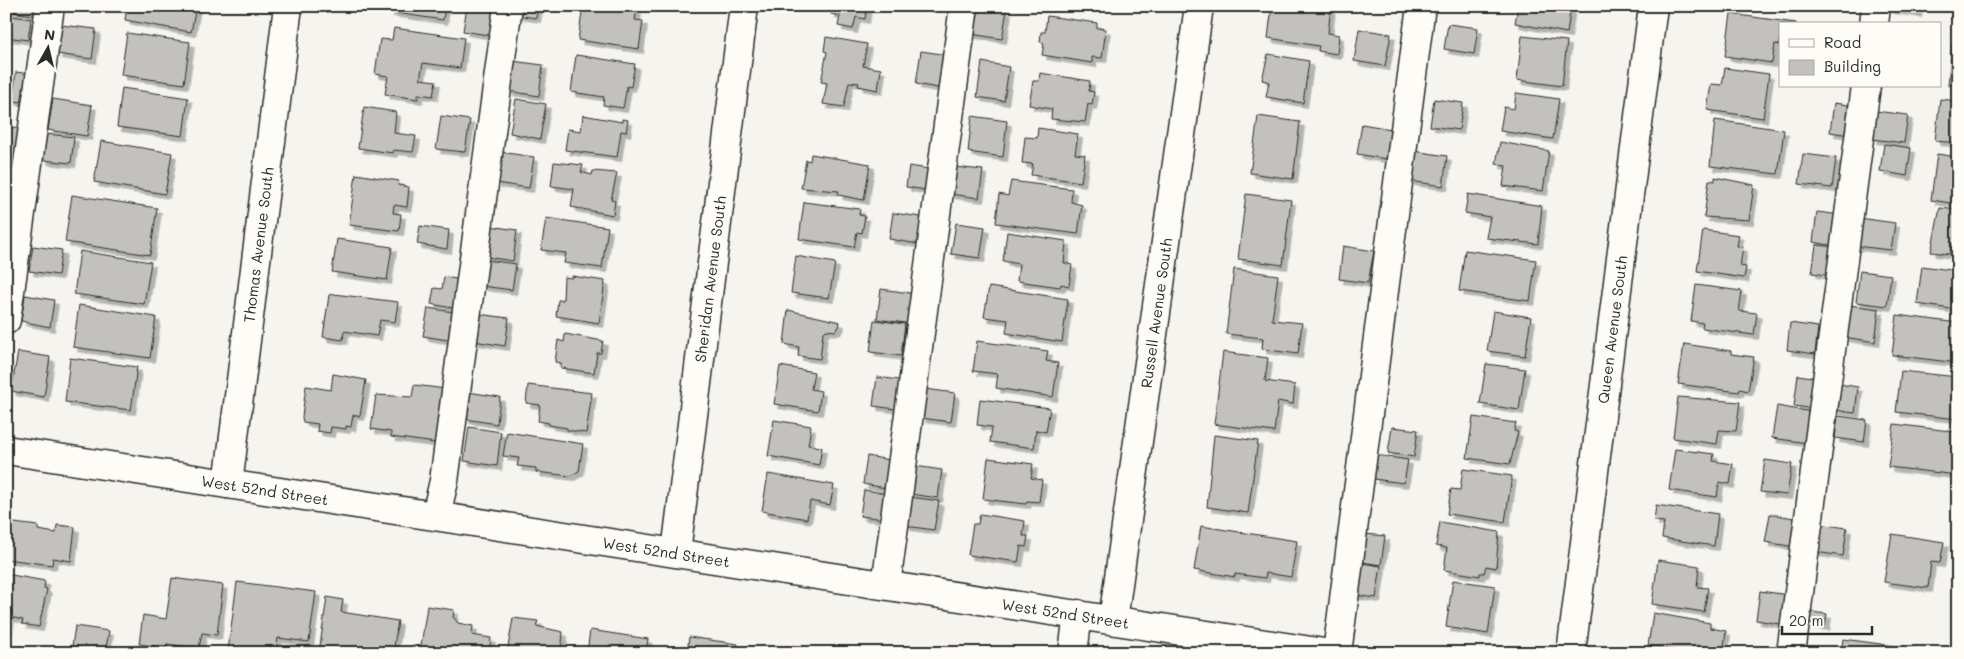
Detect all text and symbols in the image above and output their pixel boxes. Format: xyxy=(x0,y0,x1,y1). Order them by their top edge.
north arrow xyxy=(22,22,72,72)
legend xyxy=(1779,22,1942,88)
text: N xyxy=(43,24,56,45)
text: Road xyxy=(1824,32,1861,52)
text: Building xyxy=(1824,56,1881,76)
street label: Thomas Avenue South xyxy=(238,166,278,324)
street label: Sheridan Avenue South xyxy=(690,195,730,364)
street label: Russell Avenue South xyxy=(1136,237,1176,389)
street label: Queen Avenue South xyxy=(1593,254,1631,405)
street label: West 52nd Street xyxy=(200,470,330,510)
street label: West 52nd Street xyxy=(601,532,731,571)
street label: West 52nd Street xyxy=(1000,594,1131,633)
scale bar xyxy=(1782,604,1872,636)
text: 20 m xyxy=(1789,610,1823,630)

